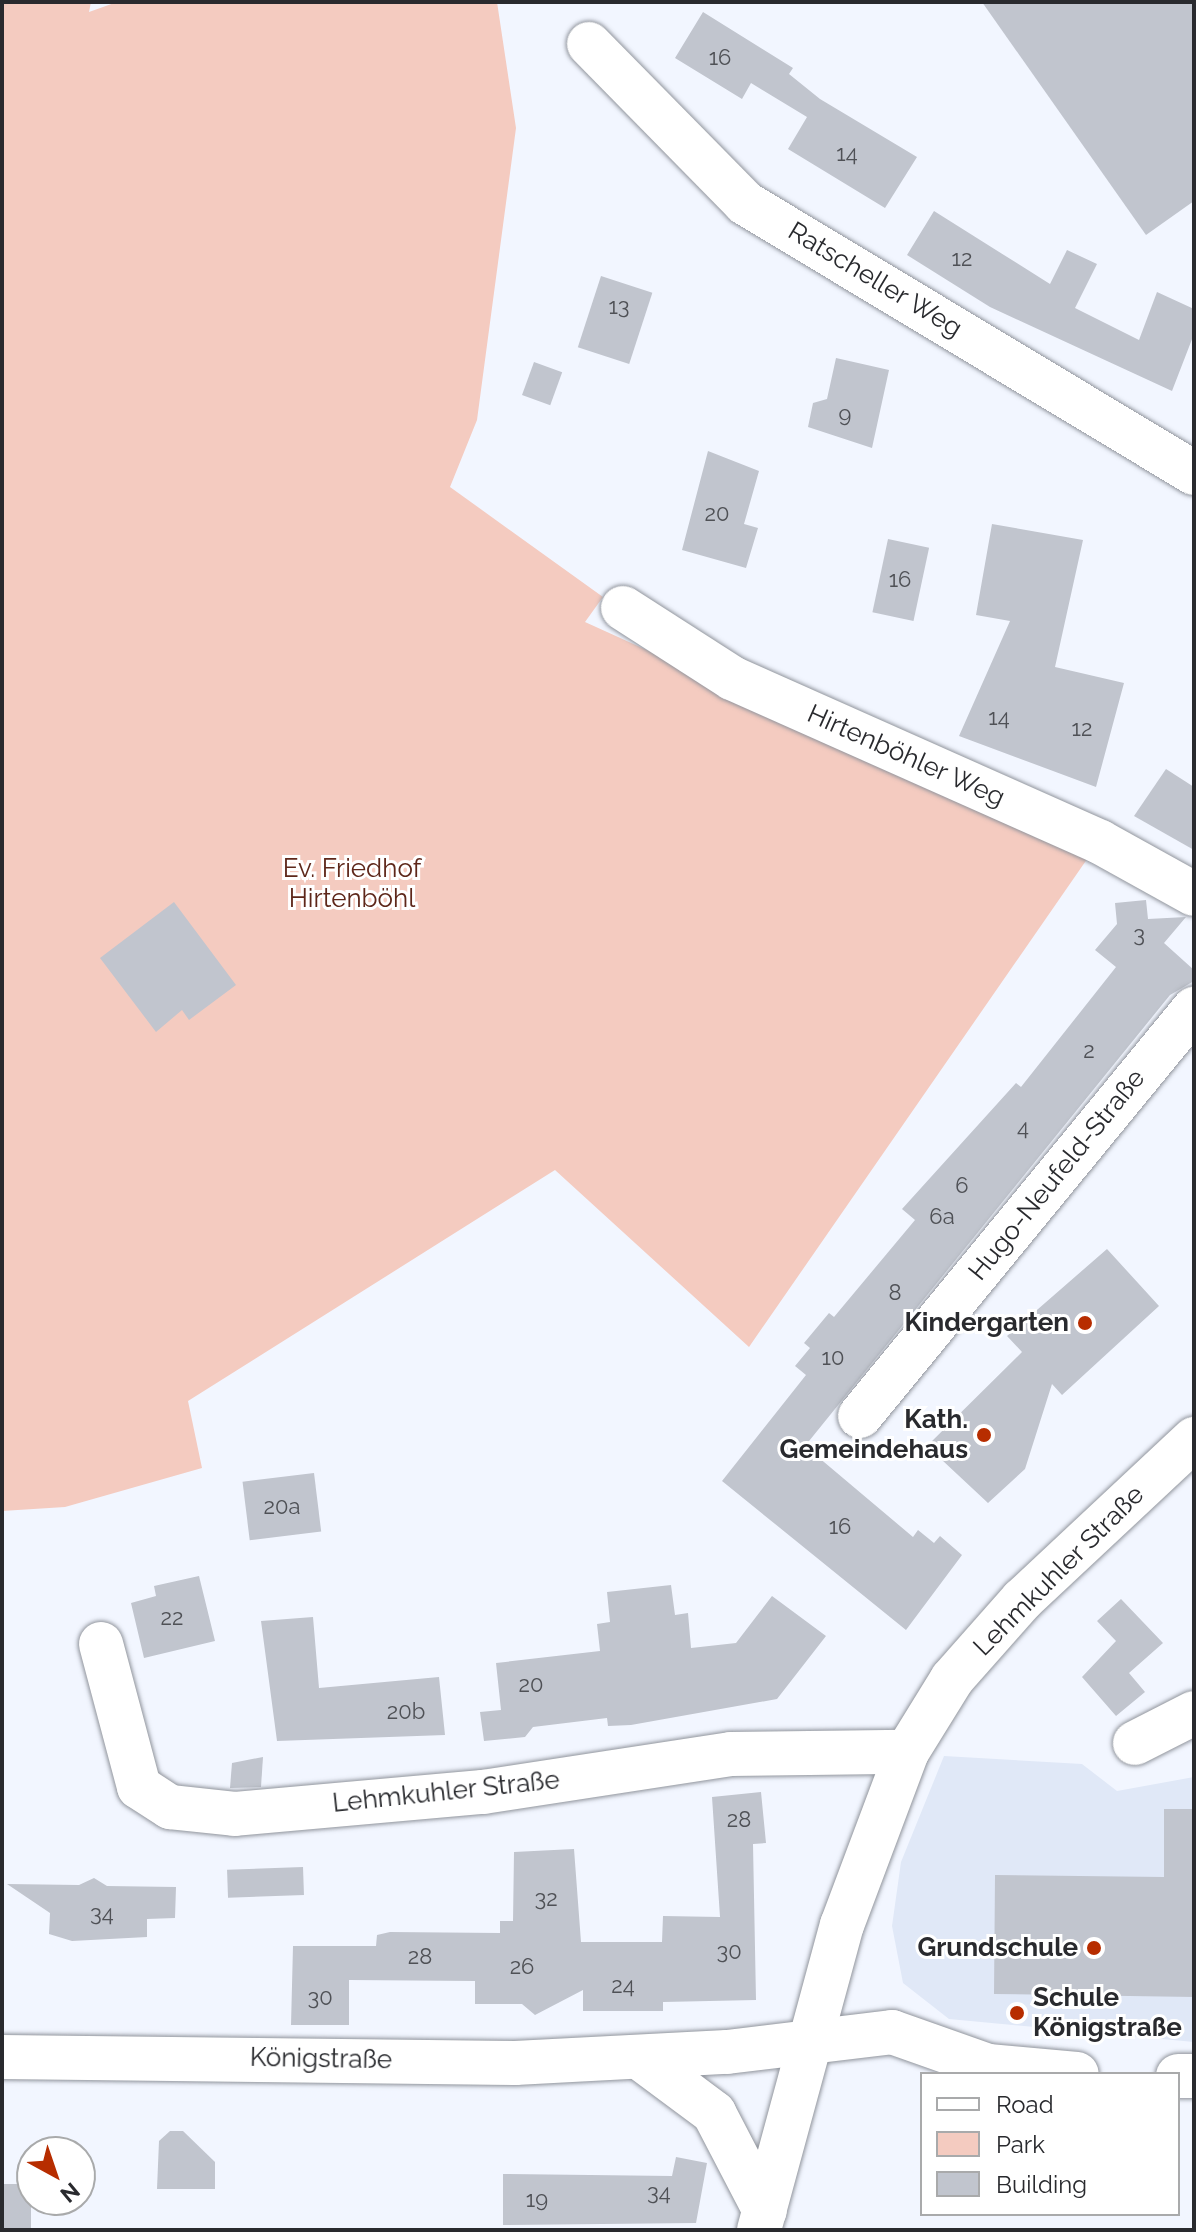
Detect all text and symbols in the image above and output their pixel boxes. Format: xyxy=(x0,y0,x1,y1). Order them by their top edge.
house number: 16 xyxy=(709,45,731,71)
house number: 14 xyxy=(836,141,858,167)
street label: Ratscheller Weg xyxy=(782,215,968,345)
house number: 12 xyxy=(952,246,972,272)
house number: 13 xyxy=(608,294,630,320)
house number: 9 xyxy=(839,402,851,428)
house number: 20 xyxy=(705,501,729,527)
house number: 16 xyxy=(889,567,911,593)
street label: Hirtenböhler Weg xyxy=(802,698,1010,814)
house number: 14 xyxy=(988,705,1010,731)
house number: 12 xyxy=(1072,716,1092,742)
park label: Ev. Friedhof Hirtenböhl xyxy=(283,853,421,914)
house number: 3 xyxy=(1133,922,1145,948)
house number: 2 xyxy=(1083,1038,1095,1064)
street label: Hugo-Neufeld-Straße xyxy=(962,1063,1152,1287)
house number: 4 xyxy=(1017,1115,1029,1141)
house number: 6 xyxy=(955,1173,969,1199)
house number: 6a xyxy=(929,1204,955,1230)
house number: 8 xyxy=(888,1280,902,1306)
place label: Kindergarten xyxy=(904,1307,1069,1339)
marker: Kindergarten xyxy=(1076,1314,1094,1332)
house number: 10 xyxy=(822,1345,844,1371)
place label: Kath. Gemeindehaus xyxy=(780,1404,968,1466)
marker: Kath. Gemeindehaus xyxy=(975,1426,993,1444)
street label: Lehmkuhler Straße xyxy=(967,1479,1151,1663)
house number: 20a xyxy=(264,1494,300,1520)
house number: 16 xyxy=(829,1514,851,1540)
house number: 22 xyxy=(161,1605,183,1631)
house number: 20 xyxy=(519,1672,543,1698)
house number: 20b xyxy=(387,1699,425,1725)
street label: Lehmkuhler Straße xyxy=(331,1765,561,1819)
house number: 28 xyxy=(727,1807,751,1833)
house number: 32 xyxy=(534,1886,558,1912)
house number: 34 xyxy=(90,1901,114,1927)
place label: Grundschule xyxy=(917,1932,1078,1964)
house number: 30 xyxy=(716,1939,742,1965)
marker: Grundschule xyxy=(1085,1939,1103,1957)
house number: 28 xyxy=(408,1944,432,1970)
house number: 26 xyxy=(510,1954,534,1980)
house number: 24 xyxy=(611,1973,635,1999)
place label: Schule Königstraße xyxy=(1033,1982,1182,2044)
house number: 30 xyxy=(307,1985,333,2011)
marker: Schule Königstraße xyxy=(1008,2004,1026,2022)
street label: Königstraße xyxy=(250,2042,392,2076)
legend xyxy=(920,2072,1180,2216)
text: Road xyxy=(996,2090,1054,2119)
text: Park xyxy=(996,2130,1045,2159)
north arrow xyxy=(16,2136,96,2216)
text: Building xyxy=(996,2170,1087,2199)
text: N xyxy=(55,2177,85,2208)
house number: 34 xyxy=(647,2180,671,2206)
house number: 19 xyxy=(526,2187,548,2213)

